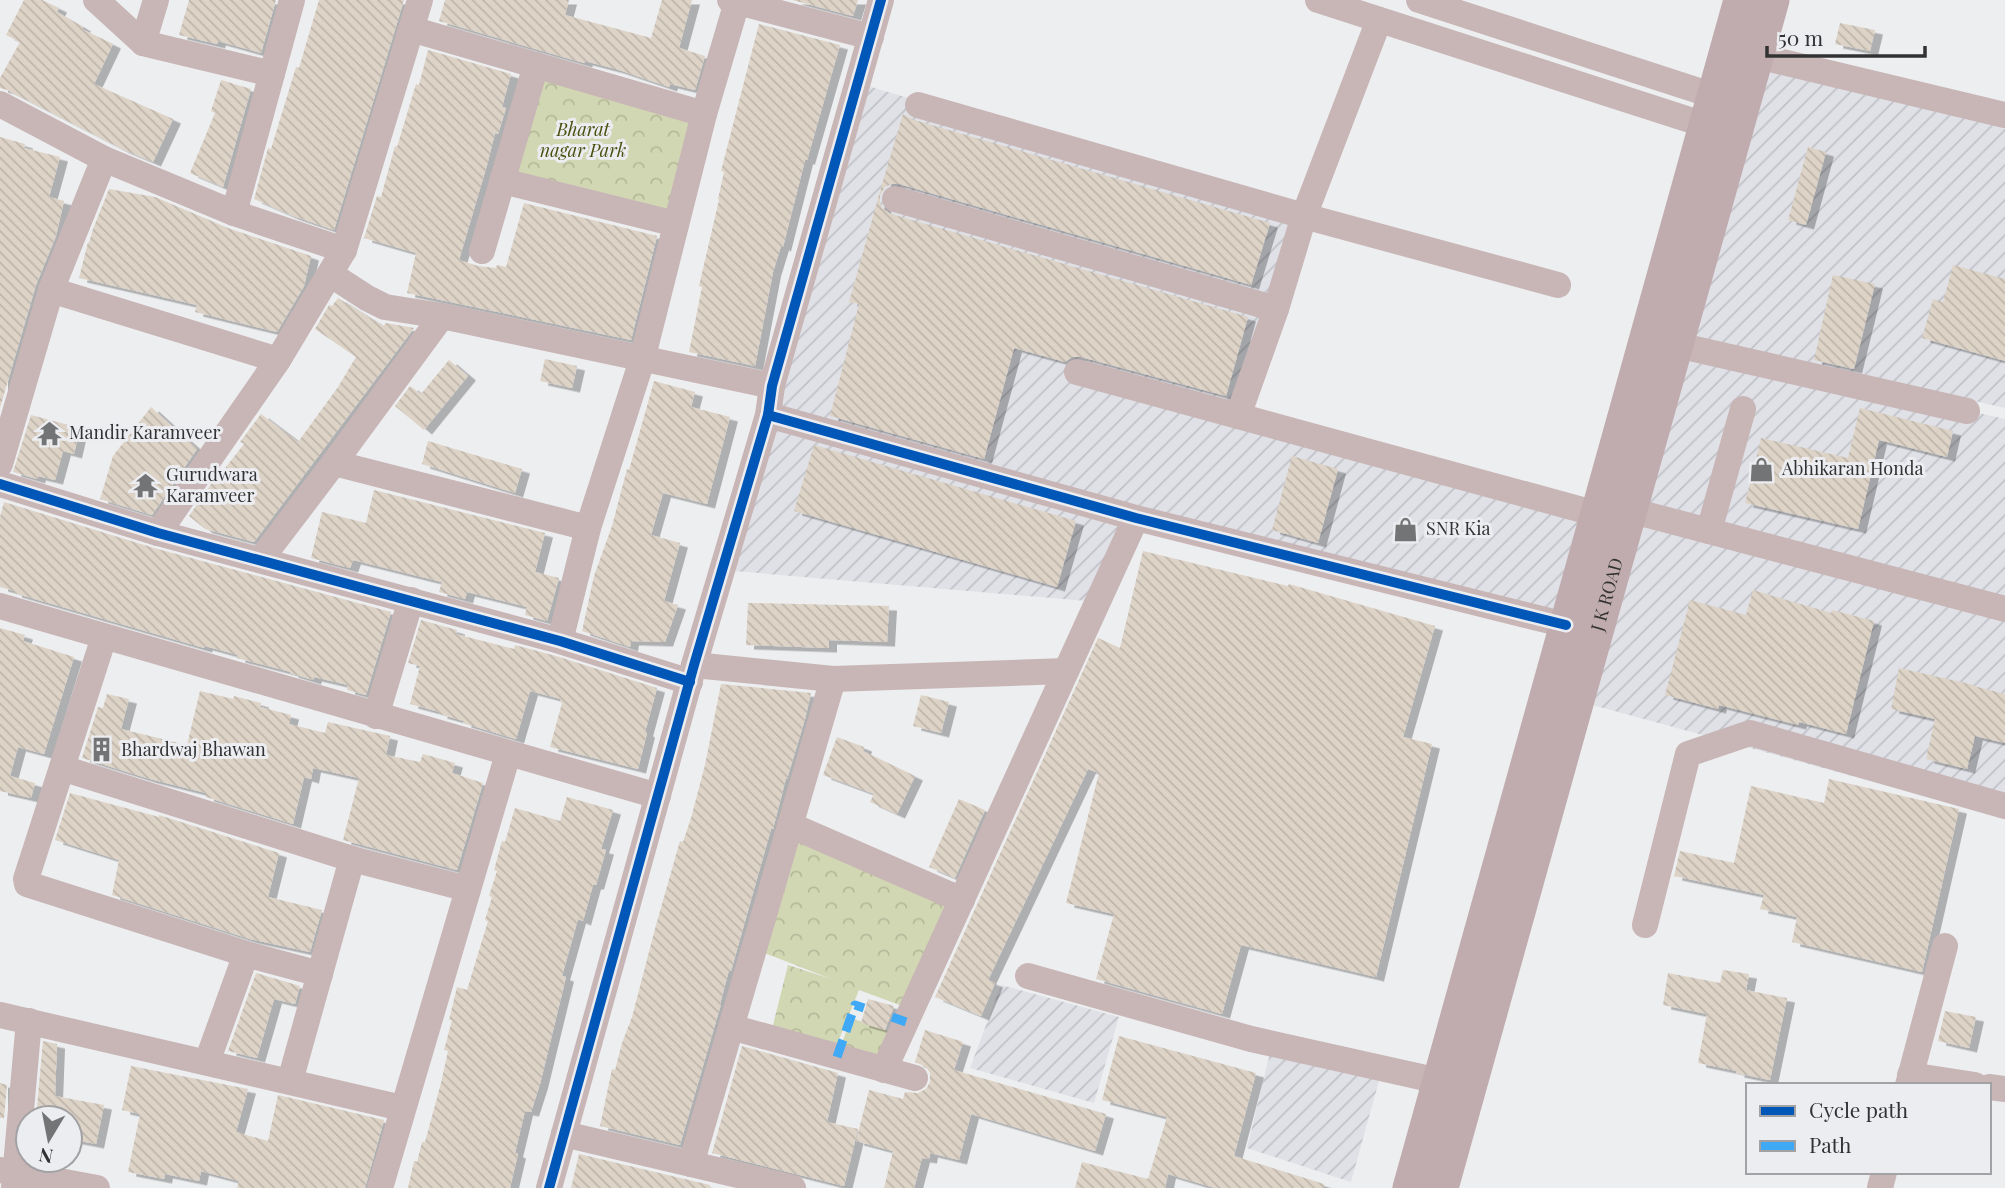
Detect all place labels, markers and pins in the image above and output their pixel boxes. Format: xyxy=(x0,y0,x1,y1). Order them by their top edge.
temple icon: Mandir Karamveer xyxy=(35,419,63,447)
place label: Mandir Karamveer xyxy=(69,420,221,444)
shop icon: Abhikaran Honda xyxy=(1748,455,1776,483)
place label: Abhikaran Honda xyxy=(1781,456,1923,480)
place label: Gurudwara Karamveer xyxy=(166,462,258,507)
temple icon: Gurudwara Karamveer xyxy=(132,471,160,499)
shop icon: SNR Kia xyxy=(1392,515,1420,543)
place label: SNR Kia xyxy=(1426,516,1490,540)
building icon: Bhardwaj Bhawan xyxy=(87,736,115,764)
place label: Bhardwaj Bhawan xyxy=(121,737,266,761)

